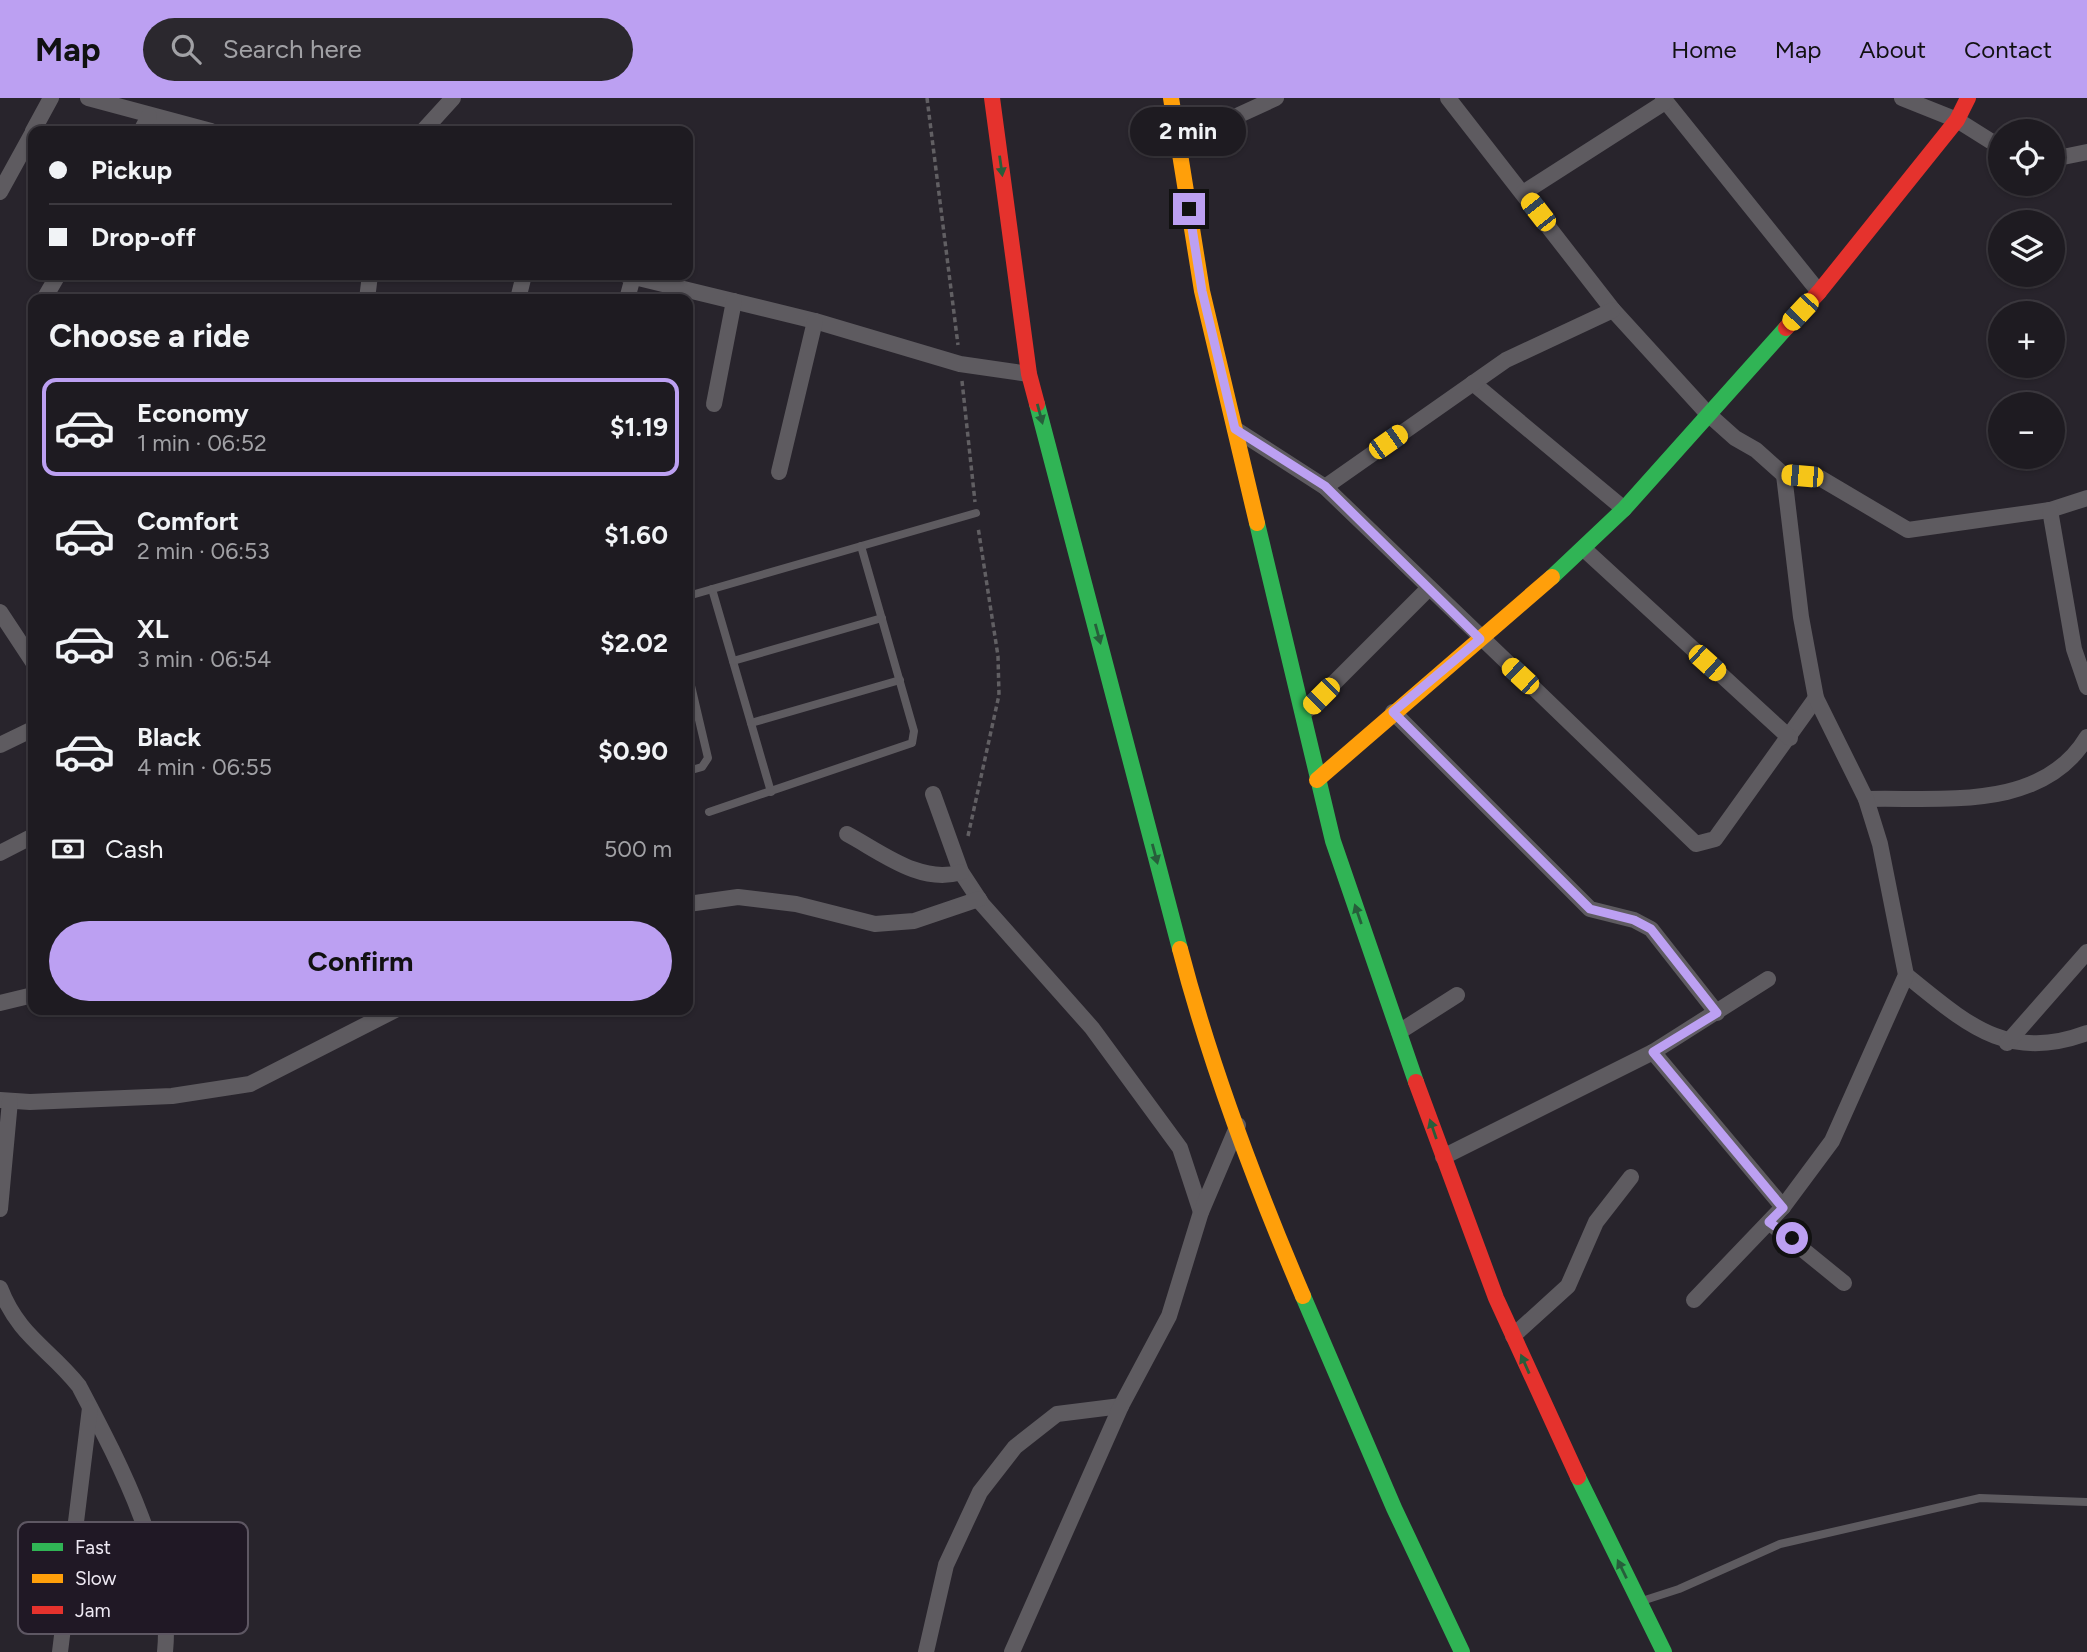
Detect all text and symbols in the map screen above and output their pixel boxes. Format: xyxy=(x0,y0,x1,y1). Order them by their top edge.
search box xyxy=(143,18,633,81)
text: Map xyxy=(35,30,101,69)
icon: search xyxy=(167,30,205,68)
text: Search here xyxy=(223,33,362,65)
text: Home xyxy=(1671,35,1737,64)
text: Map xyxy=(1775,35,1821,64)
text: About xyxy=(1859,35,1926,64)
text: Contact xyxy=(1964,35,2052,64)
callout: 2 min xyxy=(1131,108,1247,156)
text: 2 min xyxy=(1159,117,1217,145)
map controls xyxy=(1988,119,2065,469)
button: locate xyxy=(1988,119,2065,196)
text: Pickup xyxy=(91,154,172,186)
one-way arrow xyxy=(996,155,1007,177)
car xyxy=(1517,189,1560,235)
route end xyxy=(1173,193,1205,225)
button: layers xyxy=(1988,210,2065,287)
text: Drop-off xyxy=(91,221,196,253)
car xyxy=(1778,289,1823,335)
button: + xyxy=(1988,301,2065,378)
text: Choose a ride xyxy=(49,317,250,355)
button: − xyxy=(1988,392,2065,469)
icon: car xyxy=(53,396,116,459)
text: Economy xyxy=(137,397,249,429)
one-way arrow xyxy=(1035,403,1046,425)
text: $1.19 xyxy=(610,411,668,443)
car xyxy=(1365,421,1412,463)
text: 1 min · 06:52 xyxy=(137,429,267,457)
car xyxy=(1781,464,1824,488)
icon: car xyxy=(53,504,116,567)
text: Comfort xyxy=(137,505,239,537)
text: $1.60 xyxy=(604,519,668,551)
text: 2 min · 06:53 xyxy=(137,537,270,565)
icon: car xyxy=(53,612,116,675)
text: XL xyxy=(137,613,169,645)
one-way arrow xyxy=(1093,624,1104,646)
text: $2.02 xyxy=(600,627,668,659)
car xyxy=(1685,641,1730,685)
text: 3 min · 06:54 xyxy=(137,645,271,673)
car xyxy=(1498,654,1543,698)
car xyxy=(1299,674,1344,718)
icon: car xyxy=(53,720,116,783)
text: Black xyxy=(137,721,201,753)
text: $0.90 xyxy=(598,735,668,767)
text: 4 min · 06:55 xyxy=(137,753,272,781)
icon: cash xyxy=(49,830,87,868)
text: Cash xyxy=(105,833,164,865)
text: 500 m xyxy=(604,835,672,863)
one-way arrow xyxy=(1151,844,1161,865)
one-way arrow xyxy=(1352,903,1363,924)
button: Confirm xyxy=(49,921,672,1001)
one-way arrow xyxy=(1427,1118,1438,1139)
route start xyxy=(1776,1222,1808,1254)
one-way arrow xyxy=(1519,1353,1530,1374)
legend xyxy=(18,1522,248,1634)
text: Fast xyxy=(75,1536,111,1559)
one-way arrow xyxy=(1617,1559,1628,1579)
text: Slow xyxy=(75,1567,117,1590)
text: Jam xyxy=(75,1599,111,1622)

